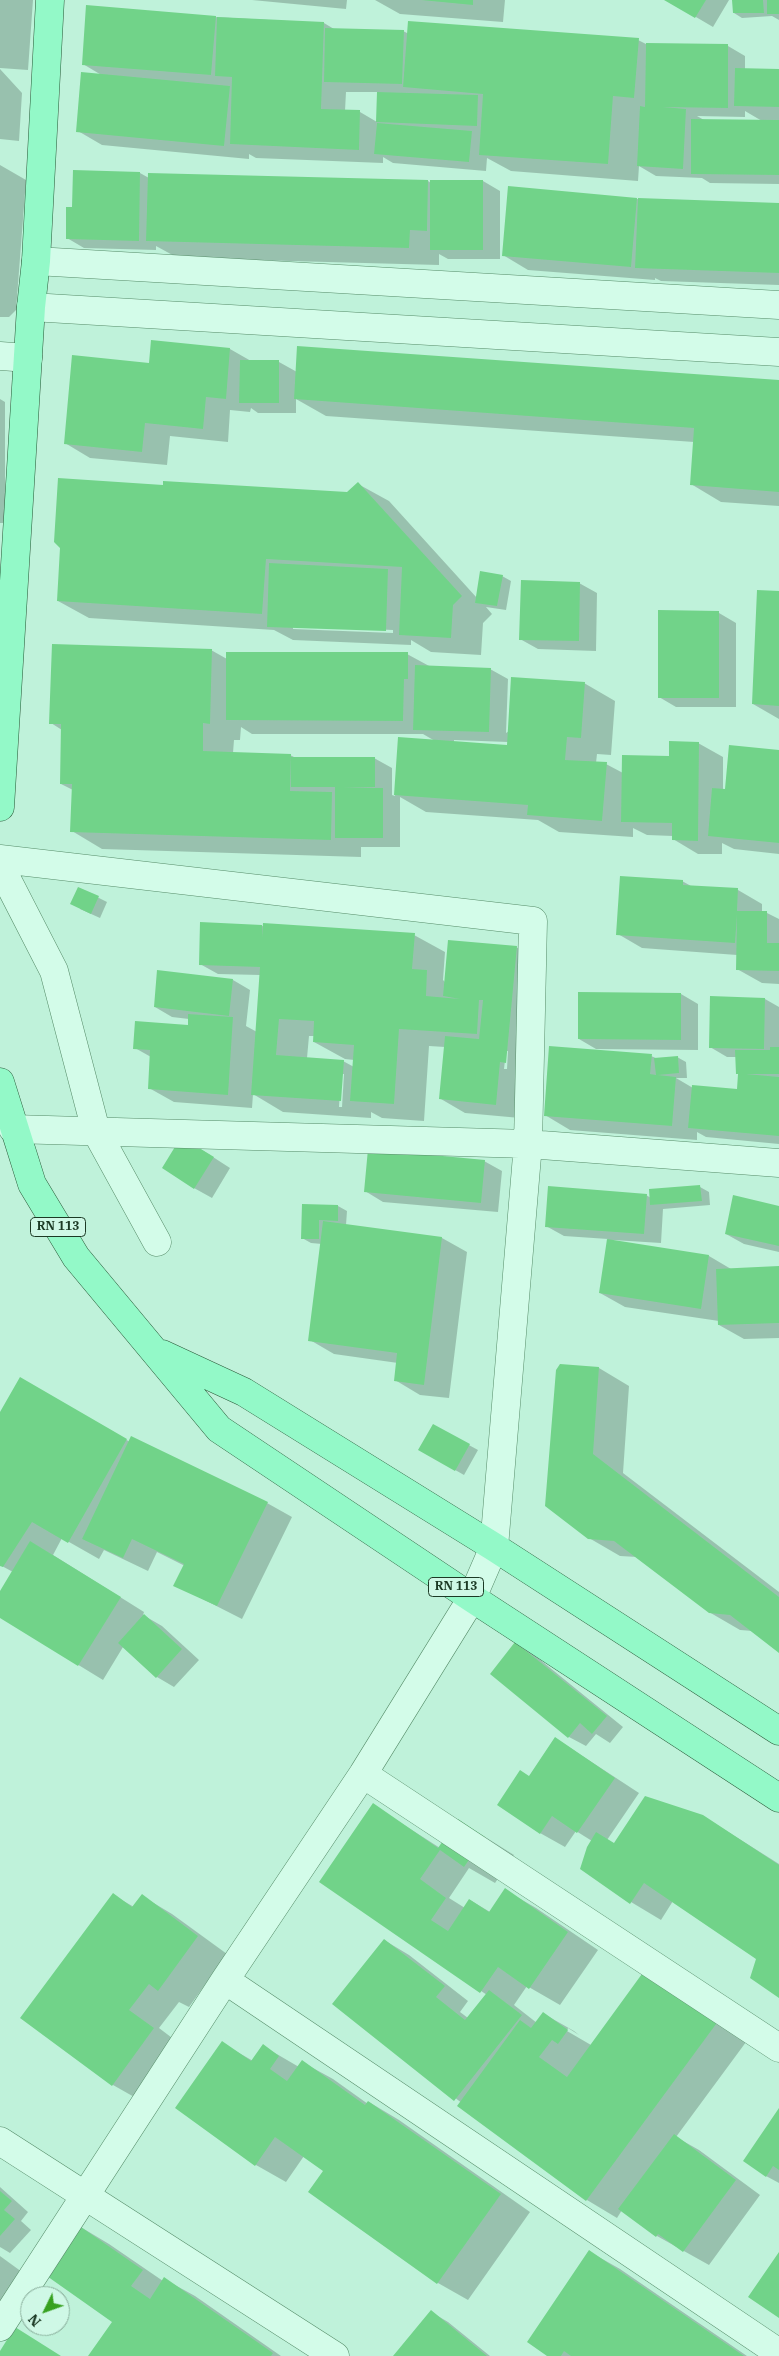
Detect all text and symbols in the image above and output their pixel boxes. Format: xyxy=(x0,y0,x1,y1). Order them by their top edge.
road number: RN 113 xyxy=(30,1218,86,1236)
road number: RN 113 xyxy=(428,1578,484,1596)
north arrow xyxy=(20,2286,70,2336)
text: N xyxy=(24,2310,45,2331)

